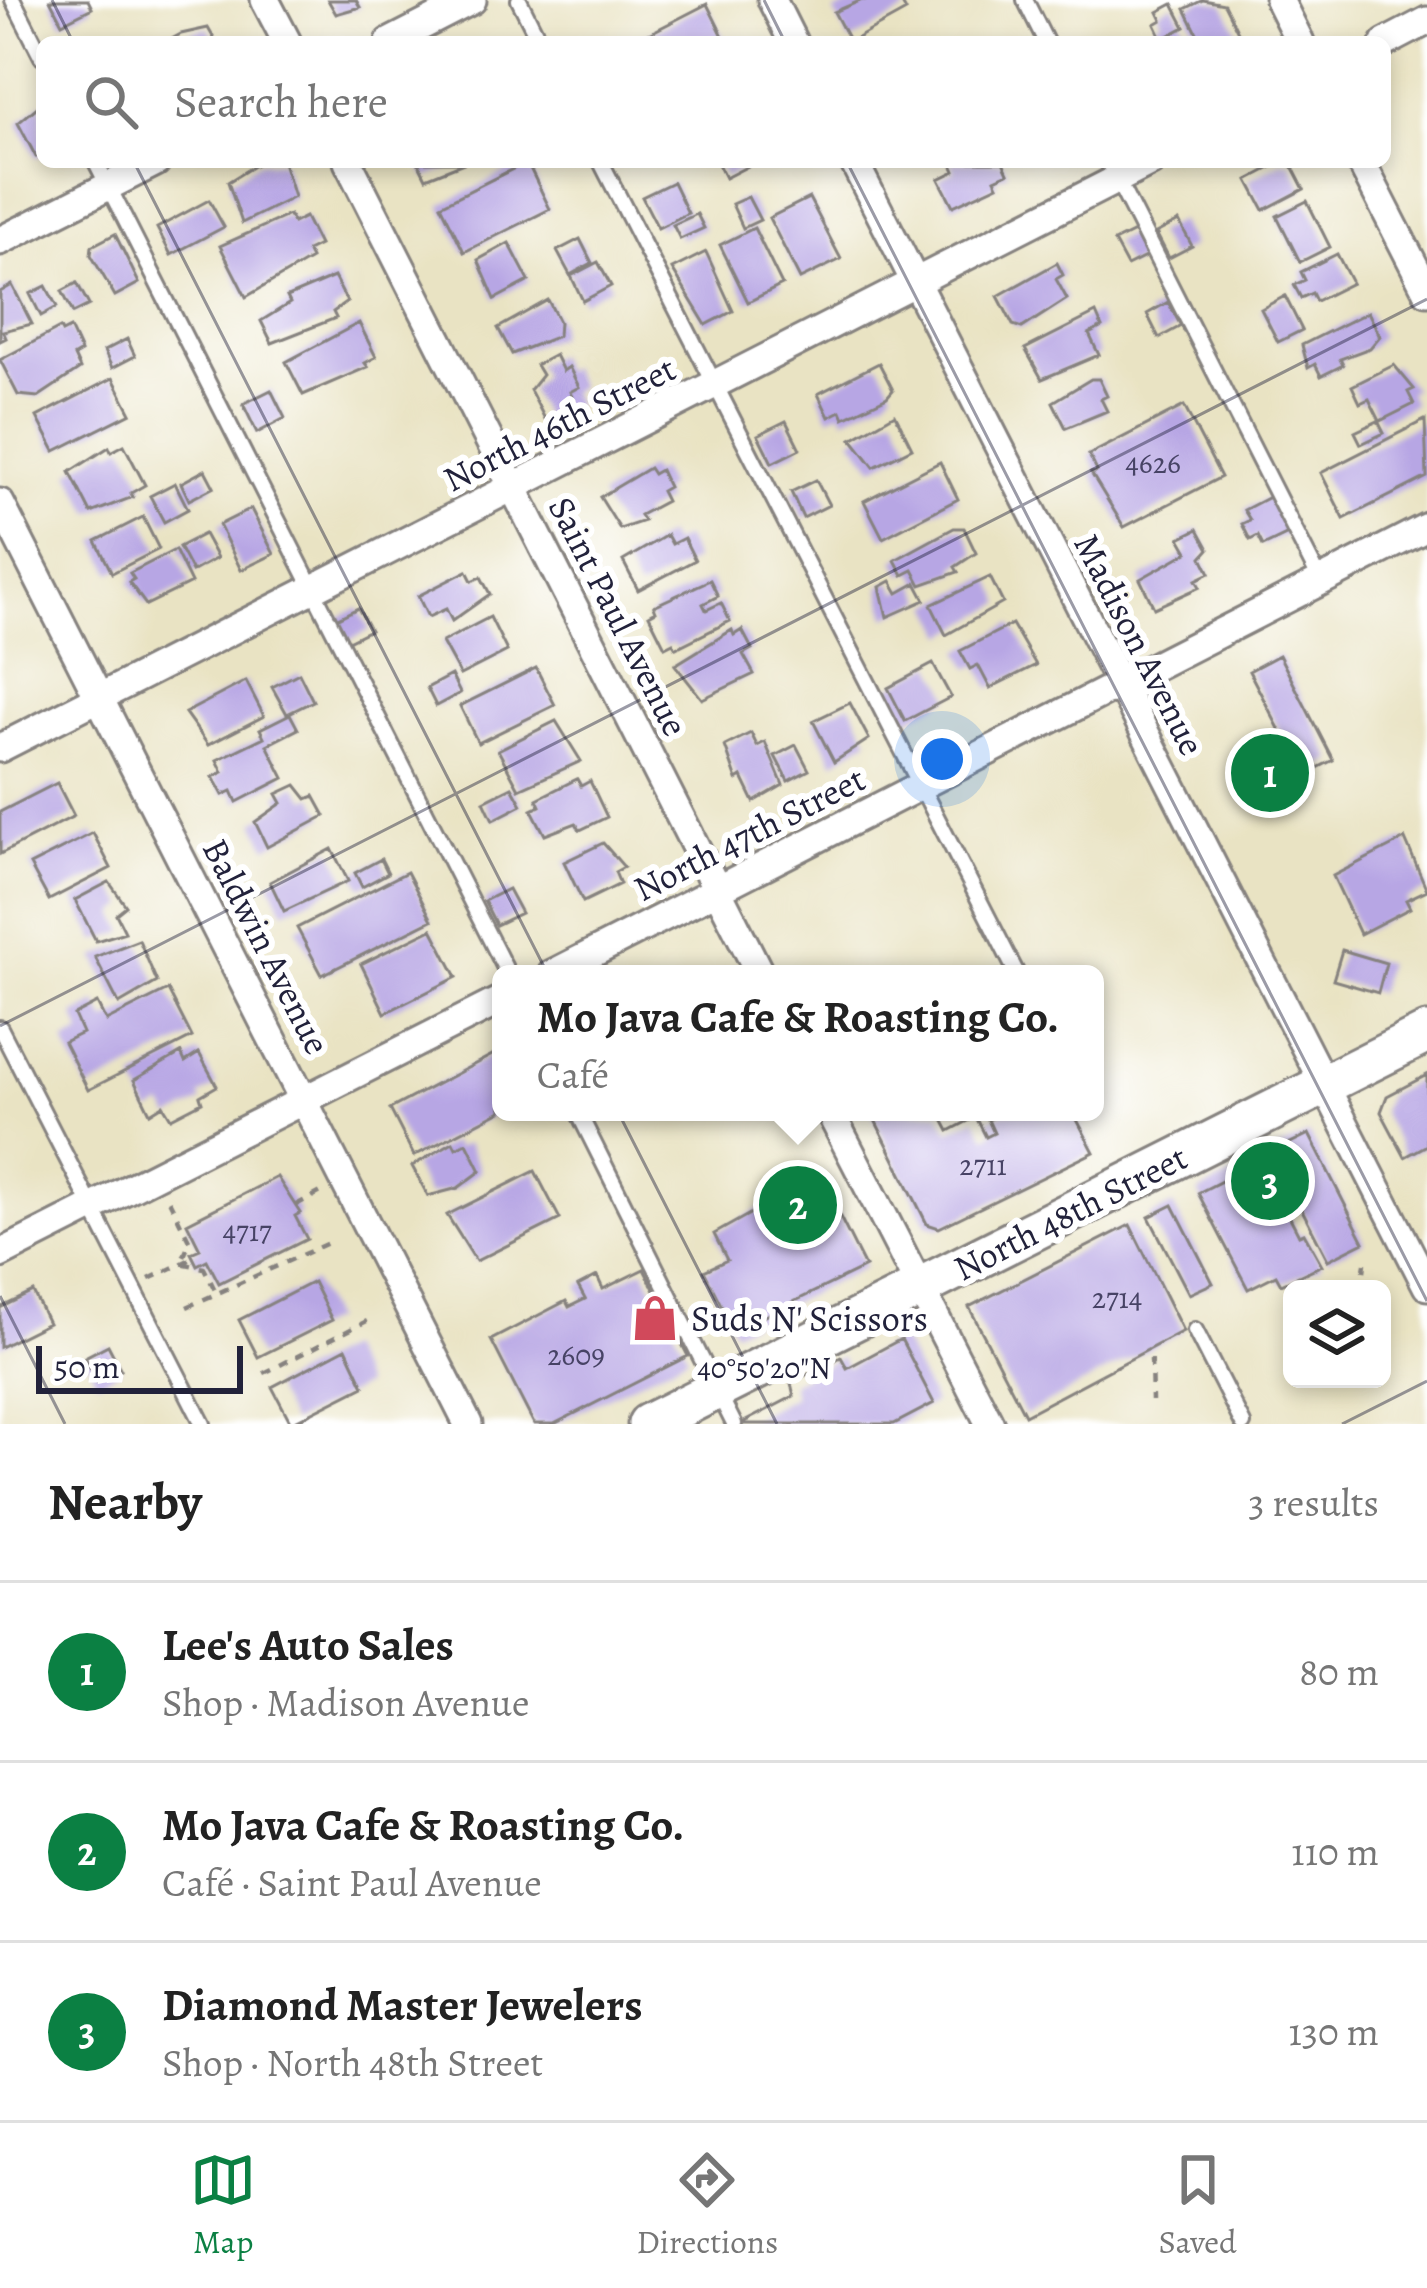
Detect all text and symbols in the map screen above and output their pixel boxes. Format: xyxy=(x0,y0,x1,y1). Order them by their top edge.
search box xyxy=(36,36,1391,168)
icon: search xyxy=(78,69,144,135)
text: Search here xyxy=(174,71,388,133)
street label: North 46th Street xyxy=(435,344,684,503)
house number: 4626 xyxy=(1125,443,1181,483)
street label: Saint Paul Avenue xyxy=(537,488,700,744)
street label: Madison Avenue xyxy=(1063,525,1217,764)
pin: 1 xyxy=(1231,728,1309,818)
your location xyxy=(912,729,972,789)
street label: North 47th Street xyxy=(625,754,873,913)
street label: Baldwin Avenue xyxy=(191,830,342,1062)
popup xyxy=(492,965,1104,1121)
text: Mo Java Cafe & Roasting Co. xyxy=(537,986,1059,1048)
text: Café xyxy=(537,1048,609,1101)
street label: North 48th Street xyxy=(945,1133,1195,1292)
pin: 3 xyxy=(1231,1136,1309,1226)
house number: 2711 xyxy=(959,1145,1007,1185)
pin: 2 xyxy=(759,1160,837,1250)
house number: 4717 xyxy=(222,1211,272,1251)
house number: 2714 xyxy=(1092,1278,1142,1318)
map controls xyxy=(1283,1280,1391,1388)
button: layers xyxy=(1283,1280,1391,1388)
shop icon: Suds N' Scissors xyxy=(630,1293,680,1343)
place label: Suds N' Scissors xyxy=(691,1294,928,1343)
house number: 2609 xyxy=(547,1335,605,1375)
scale bar xyxy=(36,1340,243,1393)
text: 50 m xyxy=(54,1344,120,1389)
text: 40°50'20"N xyxy=(697,1348,831,1388)
text: Nearby xyxy=(48,1467,202,1537)
text: 3 results xyxy=(1248,1476,1379,1529)
text: Lee's Auto Sales xyxy=(162,1614,454,1676)
text: 1 xyxy=(80,1645,94,1698)
text: 80 m xyxy=(1299,1645,1379,1698)
text: Shop · Madison Avenue xyxy=(162,1676,529,1729)
text: Mo Java Cafe & Roasting Co. xyxy=(162,1794,685,1856)
text: 2 xyxy=(78,1825,96,1878)
text: 110 m xyxy=(1291,1825,1379,1878)
text: Café · Saint Paul Avenue xyxy=(162,1856,542,1909)
text: Diamond Master Jewelers xyxy=(162,1974,643,2036)
text: 3 xyxy=(79,2005,95,2058)
text: 130 m xyxy=(1288,2005,1379,2058)
text: Shop · North 48th Street xyxy=(162,2036,543,2089)
tab: Map xyxy=(190,2147,256,2264)
tab: Directions xyxy=(637,2147,778,2264)
tab: Saved xyxy=(1159,2147,1237,2264)

